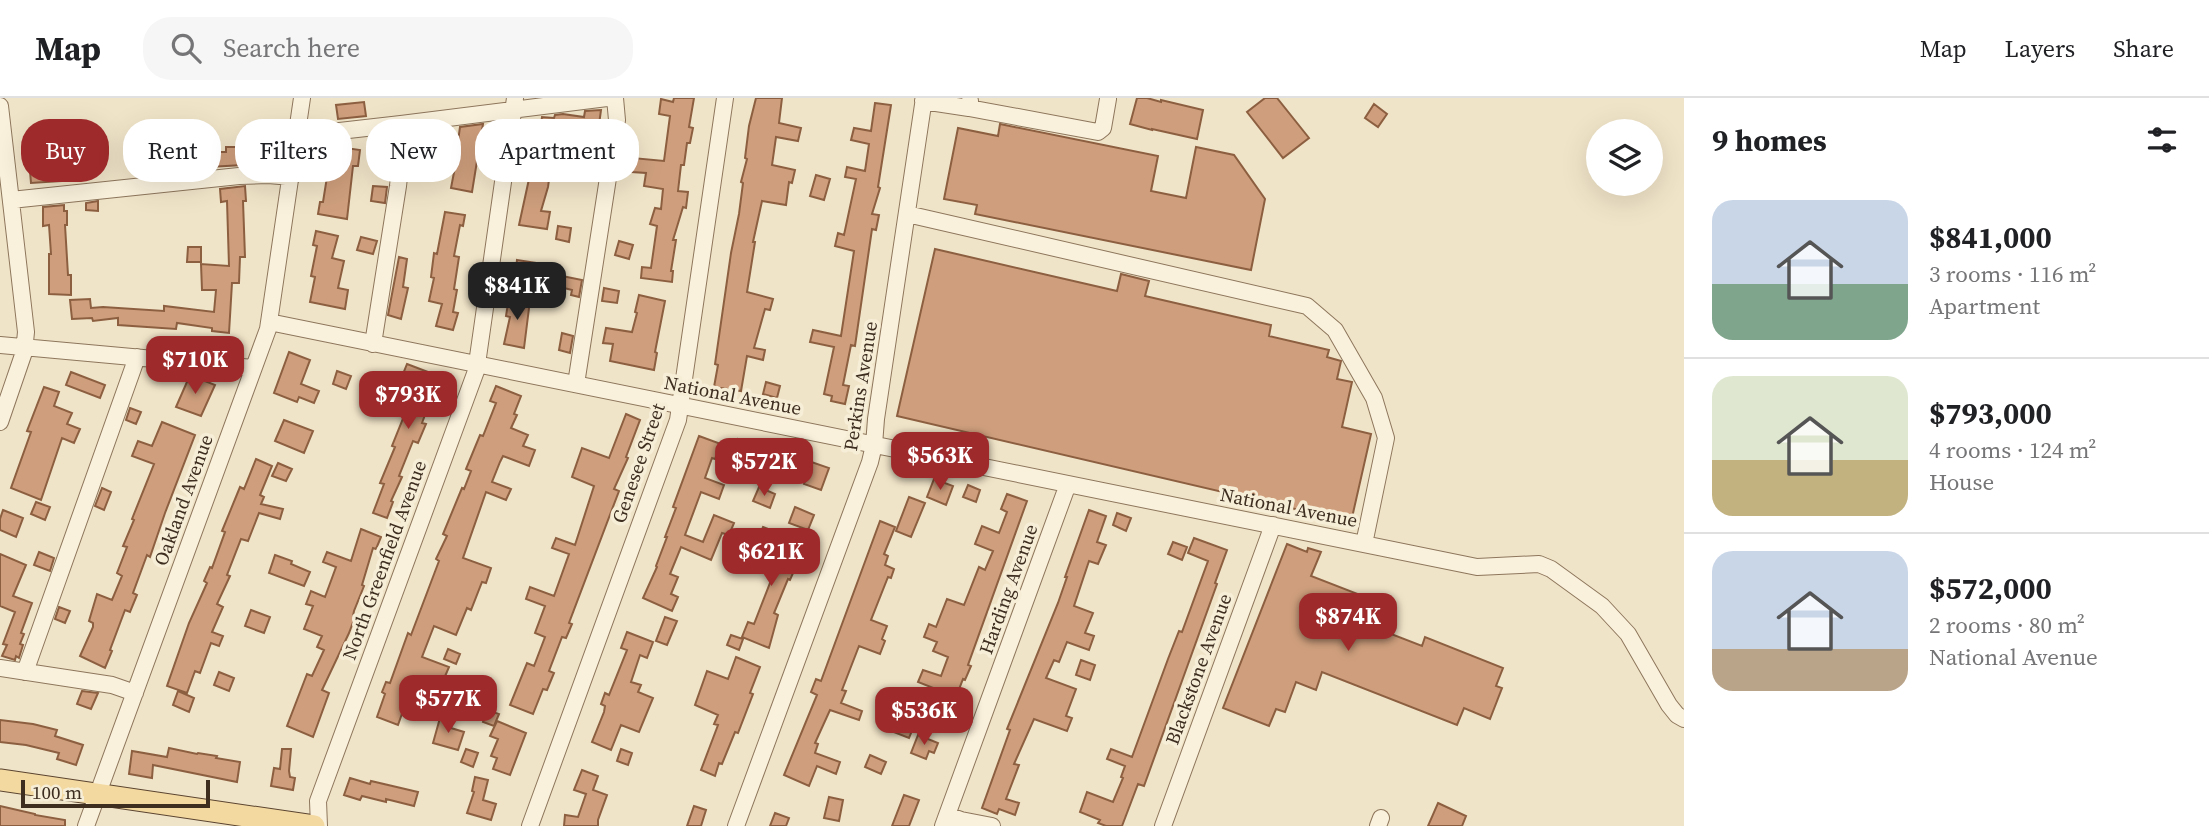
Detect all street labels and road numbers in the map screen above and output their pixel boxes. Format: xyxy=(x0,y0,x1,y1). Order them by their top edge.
street label: Perkins Avenue xyxy=(837,319,883,453)
street label: National Avenue xyxy=(662,369,804,421)
street label: Genesee Street xyxy=(605,399,671,526)
street label: Oakland Avenue xyxy=(147,431,219,569)
street label: North Greenfield Avenue xyxy=(336,457,432,663)
street label: National Avenue xyxy=(1218,481,1360,533)
street label: Harding Avenue xyxy=(972,520,1044,658)
street label: Blackstone Avenue xyxy=(1159,590,1237,748)

